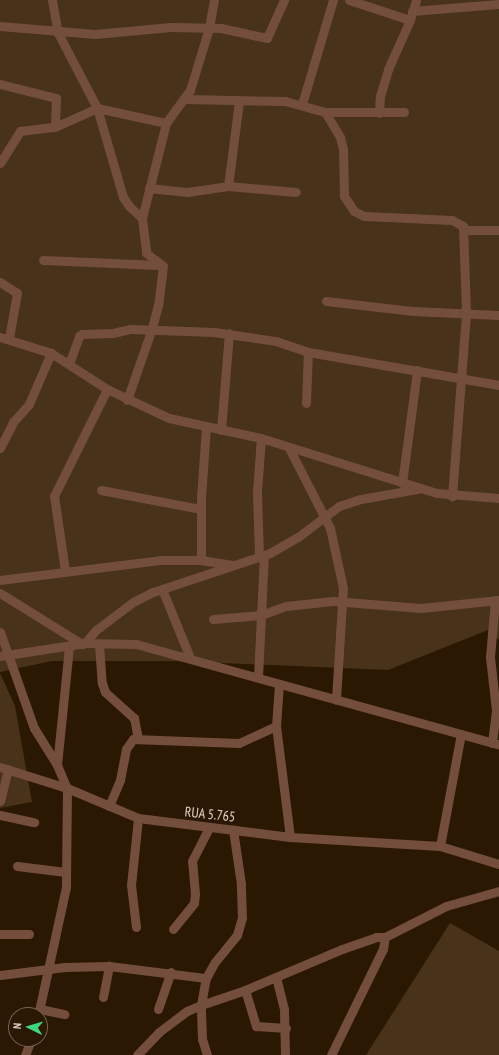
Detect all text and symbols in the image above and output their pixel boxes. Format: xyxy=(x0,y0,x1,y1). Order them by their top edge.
street label: RUA 5.765 xyxy=(184,803,236,825)
north arrow xyxy=(8,1007,48,1047)
text: N xyxy=(10,1022,24,1030)

